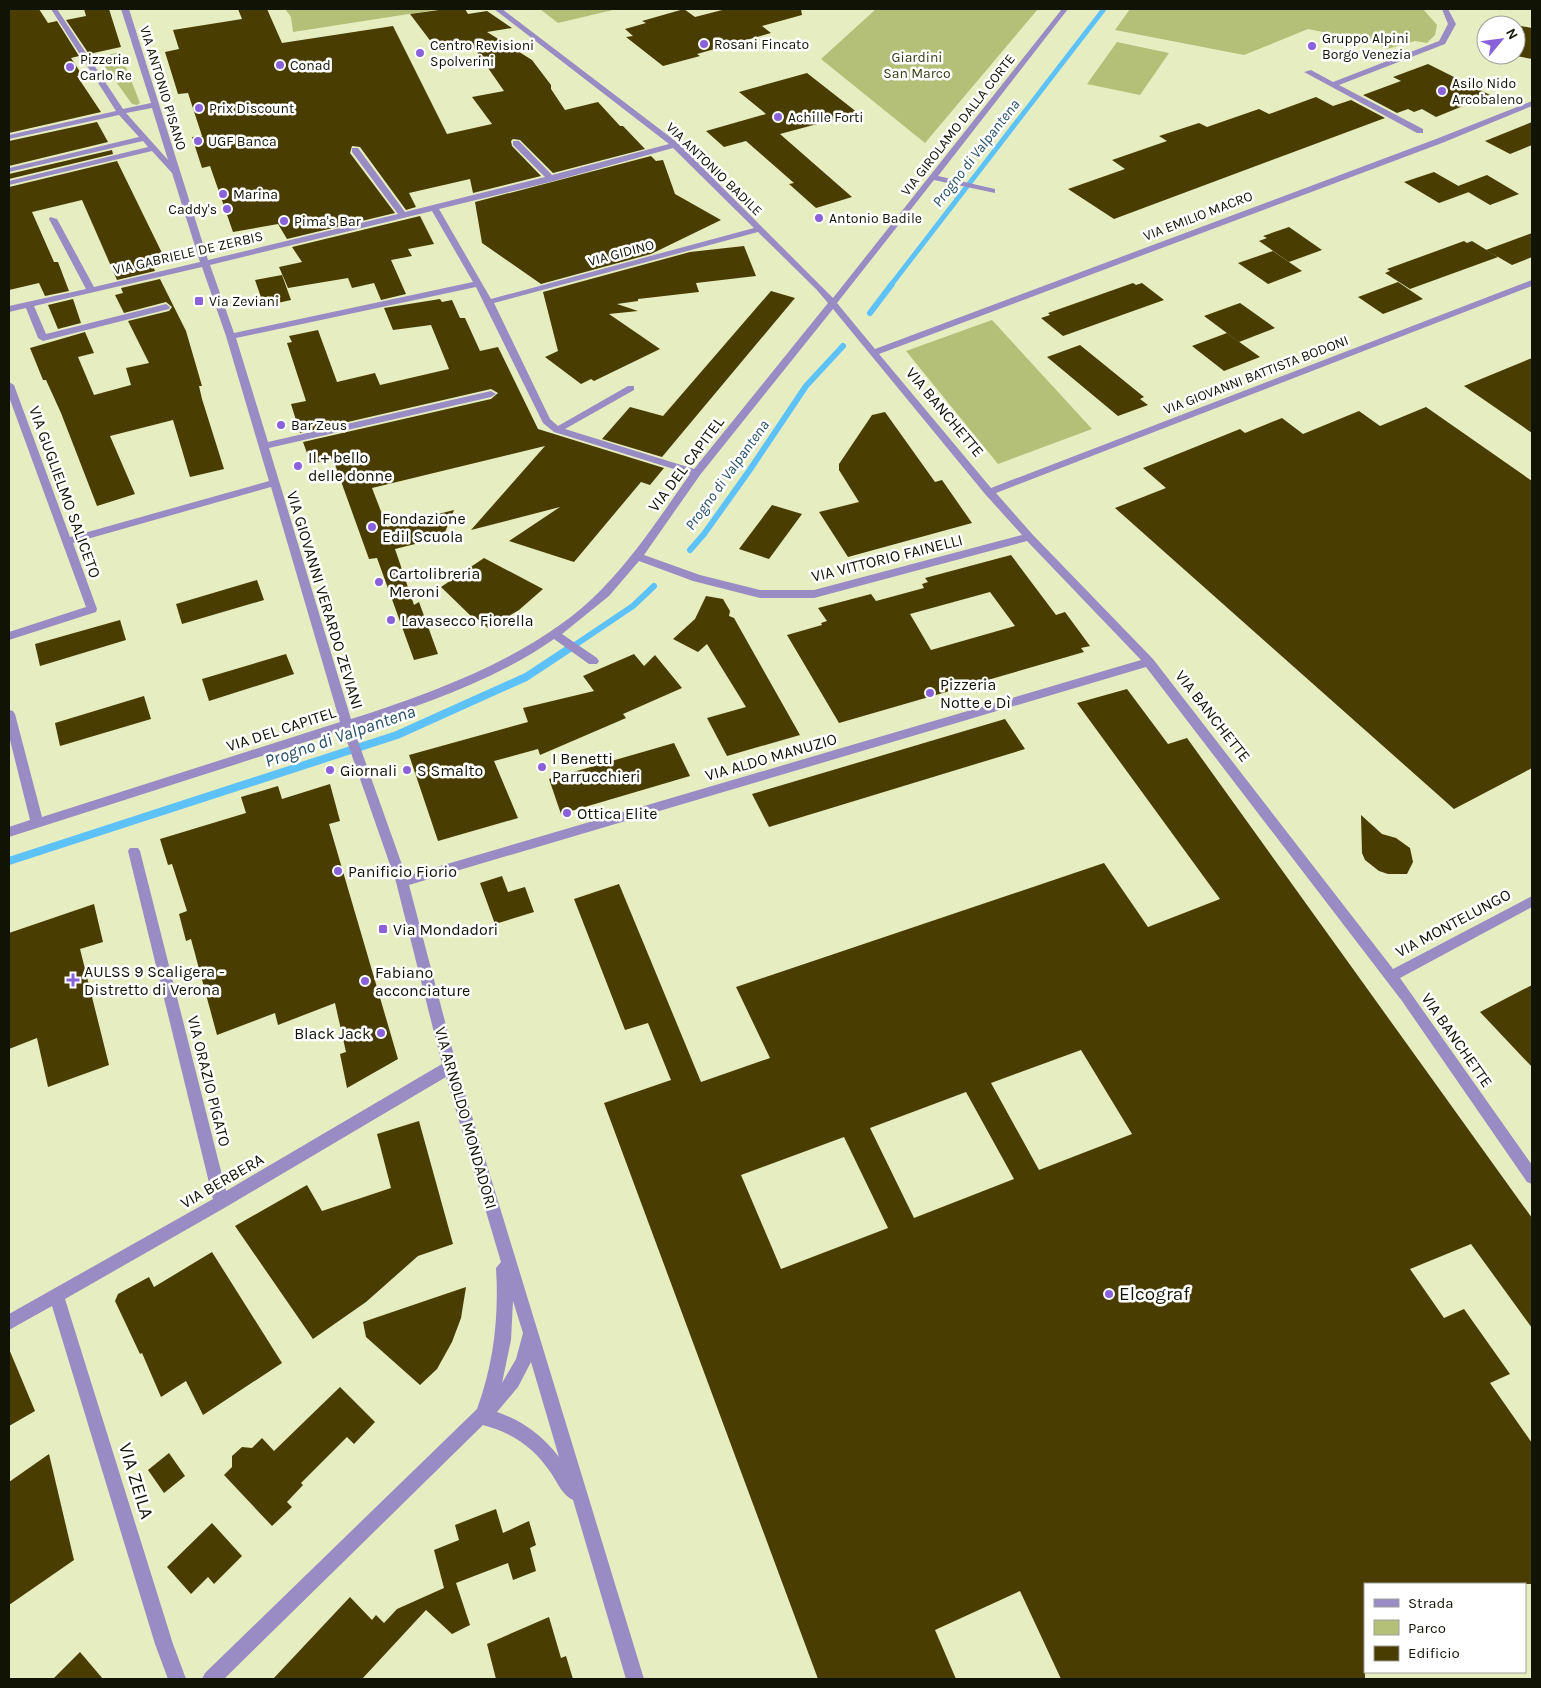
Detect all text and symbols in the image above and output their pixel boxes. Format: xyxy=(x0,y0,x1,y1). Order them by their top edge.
north arrow xyxy=(1476,15,1526,65)
street label: VIA ANTONIO PISANO xyxy=(136,24,190,152)
text: N xyxy=(1502,25,1522,42)
place label: Gruppo Alpini Borgo Venezia xyxy=(1322,30,1411,63)
place label: Rosani Fincato xyxy=(714,36,809,53)
place label: Centro Revisioni Spolverini xyxy=(430,37,534,70)
marker: Rosani Fincato xyxy=(698,38,710,50)
marker: Gruppo Alpini Borgo Venezia xyxy=(1306,40,1318,52)
marker: Centro Revisioni Spolverini xyxy=(414,47,426,59)
park label: Giardini San Marco xyxy=(883,49,951,82)
place label: Pizzeria Carlo Re xyxy=(80,51,132,84)
street label: VIA GIROLAMO DALLA CORTE xyxy=(897,51,1019,199)
place label: Conad xyxy=(290,57,331,74)
marker: Conad xyxy=(274,59,286,71)
marker: Pizzeria Carlo Re xyxy=(64,61,76,73)
place label: Asilo Nido Arcobaleno xyxy=(1452,75,1523,108)
marker: Asilo Nido Arcobaleno xyxy=(1436,85,1448,97)
water label: Progno di Valpantena xyxy=(928,96,1024,210)
place label: Prix Discount xyxy=(209,100,294,117)
marker: Prix Discount xyxy=(193,102,205,114)
place label: Achille Forti xyxy=(788,109,863,126)
marker: Achille Forti xyxy=(772,111,784,123)
street label: VIA ANTONIO BADILE xyxy=(662,119,766,219)
place label: UGF Banca xyxy=(208,133,277,150)
marker: UGF Banca xyxy=(192,135,204,147)
place label: Marina xyxy=(233,186,278,203)
street label: VIA EMILIO MACRO xyxy=(1141,187,1255,245)
marker: Marina xyxy=(217,188,229,200)
place label: Caddy's xyxy=(168,201,217,218)
marker: Caddy's xyxy=(221,203,233,215)
place label: Antonio Badile xyxy=(829,210,922,227)
marker: Antonio Badile xyxy=(813,212,825,224)
place label: Pima's Bar xyxy=(294,213,362,230)
marker: Pima's Bar xyxy=(278,215,290,227)
street label: VIA GABRIELE DE ZERBIS xyxy=(111,227,265,279)
street label: VIA GIDINO xyxy=(586,236,656,270)
place label: Via Zeviani xyxy=(209,293,279,310)
marker: Via Zeviani xyxy=(193,295,205,307)
street label: VIA GIOVANNI BATTISTA BODONI xyxy=(1161,332,1351,418)
street label: VIA BANCHETTE xyxy=(902,363,988,461)
street label: VIA GUGLIELMO SALICETO xyxy=(25,403,105,581)
street label: VIA DEL CAPITEL xyxy=(644,412,728,515)
water label: Progno di Valpantena xyxy=(681,416,773,534)
place label: Bar Zeus xyxy=(291,417,347,434)
marker: Bar Zeus xyxy=(275,419,287,431)
place label: Il + bello delle donne xyxy=(308,448,392,485)
marker: Il + bello delle donne xyxy=(292,460,304,472)
street label: VIA GIOVANNI VERARDO ZEVIANI xyxy=(283,489,367,711)
place label: Fondazione Edil Scuola xyxy=(382,509,466,546)
marker: Fondazione Edil Scuola xyxy=(366,521,378,533)
street label: VIA VITTORIO FAINELLI xyxy=(809,530,965,586)
place label: Cartolibreria Meroni xyxy=(389,564,480,601)
marker: Cartolibreria Meroni xyxy=(373,576,385,588)
place label: Lavasecco Fiorella xyxy=(401,611,533,630)
marker: Lavasecco Fiorella xyxy=(385,614,397,626)
street label: VIA BANCHETTE xyxy=(1171,666,1255,766)
place label: Pizzeria Notte e Dì xyxy=(940,675,1011,712)
marker: Pizzeria Notte e Dì xyxy=(924,687,936,699)
water label: Progno di Valpantena xyxy=(262,700,418,772)
street label: VIA DEL CAPITEL xyxy=(224,702,339,756)
street label: VIA ALDO MANUZIO xyxy=(703,729,839,785)
place label: I Benetti Parrucchieri xyxy=(552,749,641,786)
place label: Giornali xyxy=(340,761,397,780)
place label: S Smalto xyxy=(417,761,483,780)
marker: I Benetti Parrucchieri xyxy=(536,761,548,773)
marker: Giornali xyxy=(324,764,336,776)
marker: S Smalto xyxy=(401,764,413,776)
place label: Ottica Elite xyxy=(577,804,657,823)
marker: Ottica Elite xyxy=(561,807,573,819)
place label: Panificio Fiorio xyxy=(348,862,457,881)
marker: Panificio Fiorio xyxy=(332,865,344,877)
street label: VIA MONTELUNGO xyxy=(1392,885,1514,961)
place label: Via Mondadori xyxy=(393,920,498,939)
marker: Via Mondadori xyxy=(377,923,389,935)
place label: AULSS 9 Scaligera - Distretto di Verona xyxy=(84,962,225,999)
place label: Fabiano acconciature xyxy=(375,963,470,1000)
marker: AULSS 9 Scaligera - Distretto di Verona xyxy=(66,973,80,987)
marker: Fabiano acconciature xyxy=(359,975,371,987)
street label: VIA BANCHETTE xyxy=(1417,989,1497,1091)
street label: VIA ORAZIO PIGATO xyxy=(184,1014,234,1148)
place label: Black Jack xyxy=(294,1024,371,1043)
street label: VIA ARNOLDO MONDADORI xyxy=(431,1025,501,1211)
marker: Black Jack xyxy=(375,1027,387,1039)
street label: VIA BERBERA xyxy=(177,1149,267,1213)
place label: Elcograf xyxy=(1119,1283,1190,1305)
marker: Elcograf xyxy=(1103,1288,1115,1300)
street label: VIA ZEILA xyxy=(114,1440,158,1522)
legend xyxy=(1364,1583,1526,1673)
text: Strada xyxy=(1408,1594,1454,1612)
text: Parco xyxy=(1408,1619,1446,1637)
text: Edificio xyxy=(1408,1644,1460,1662)

